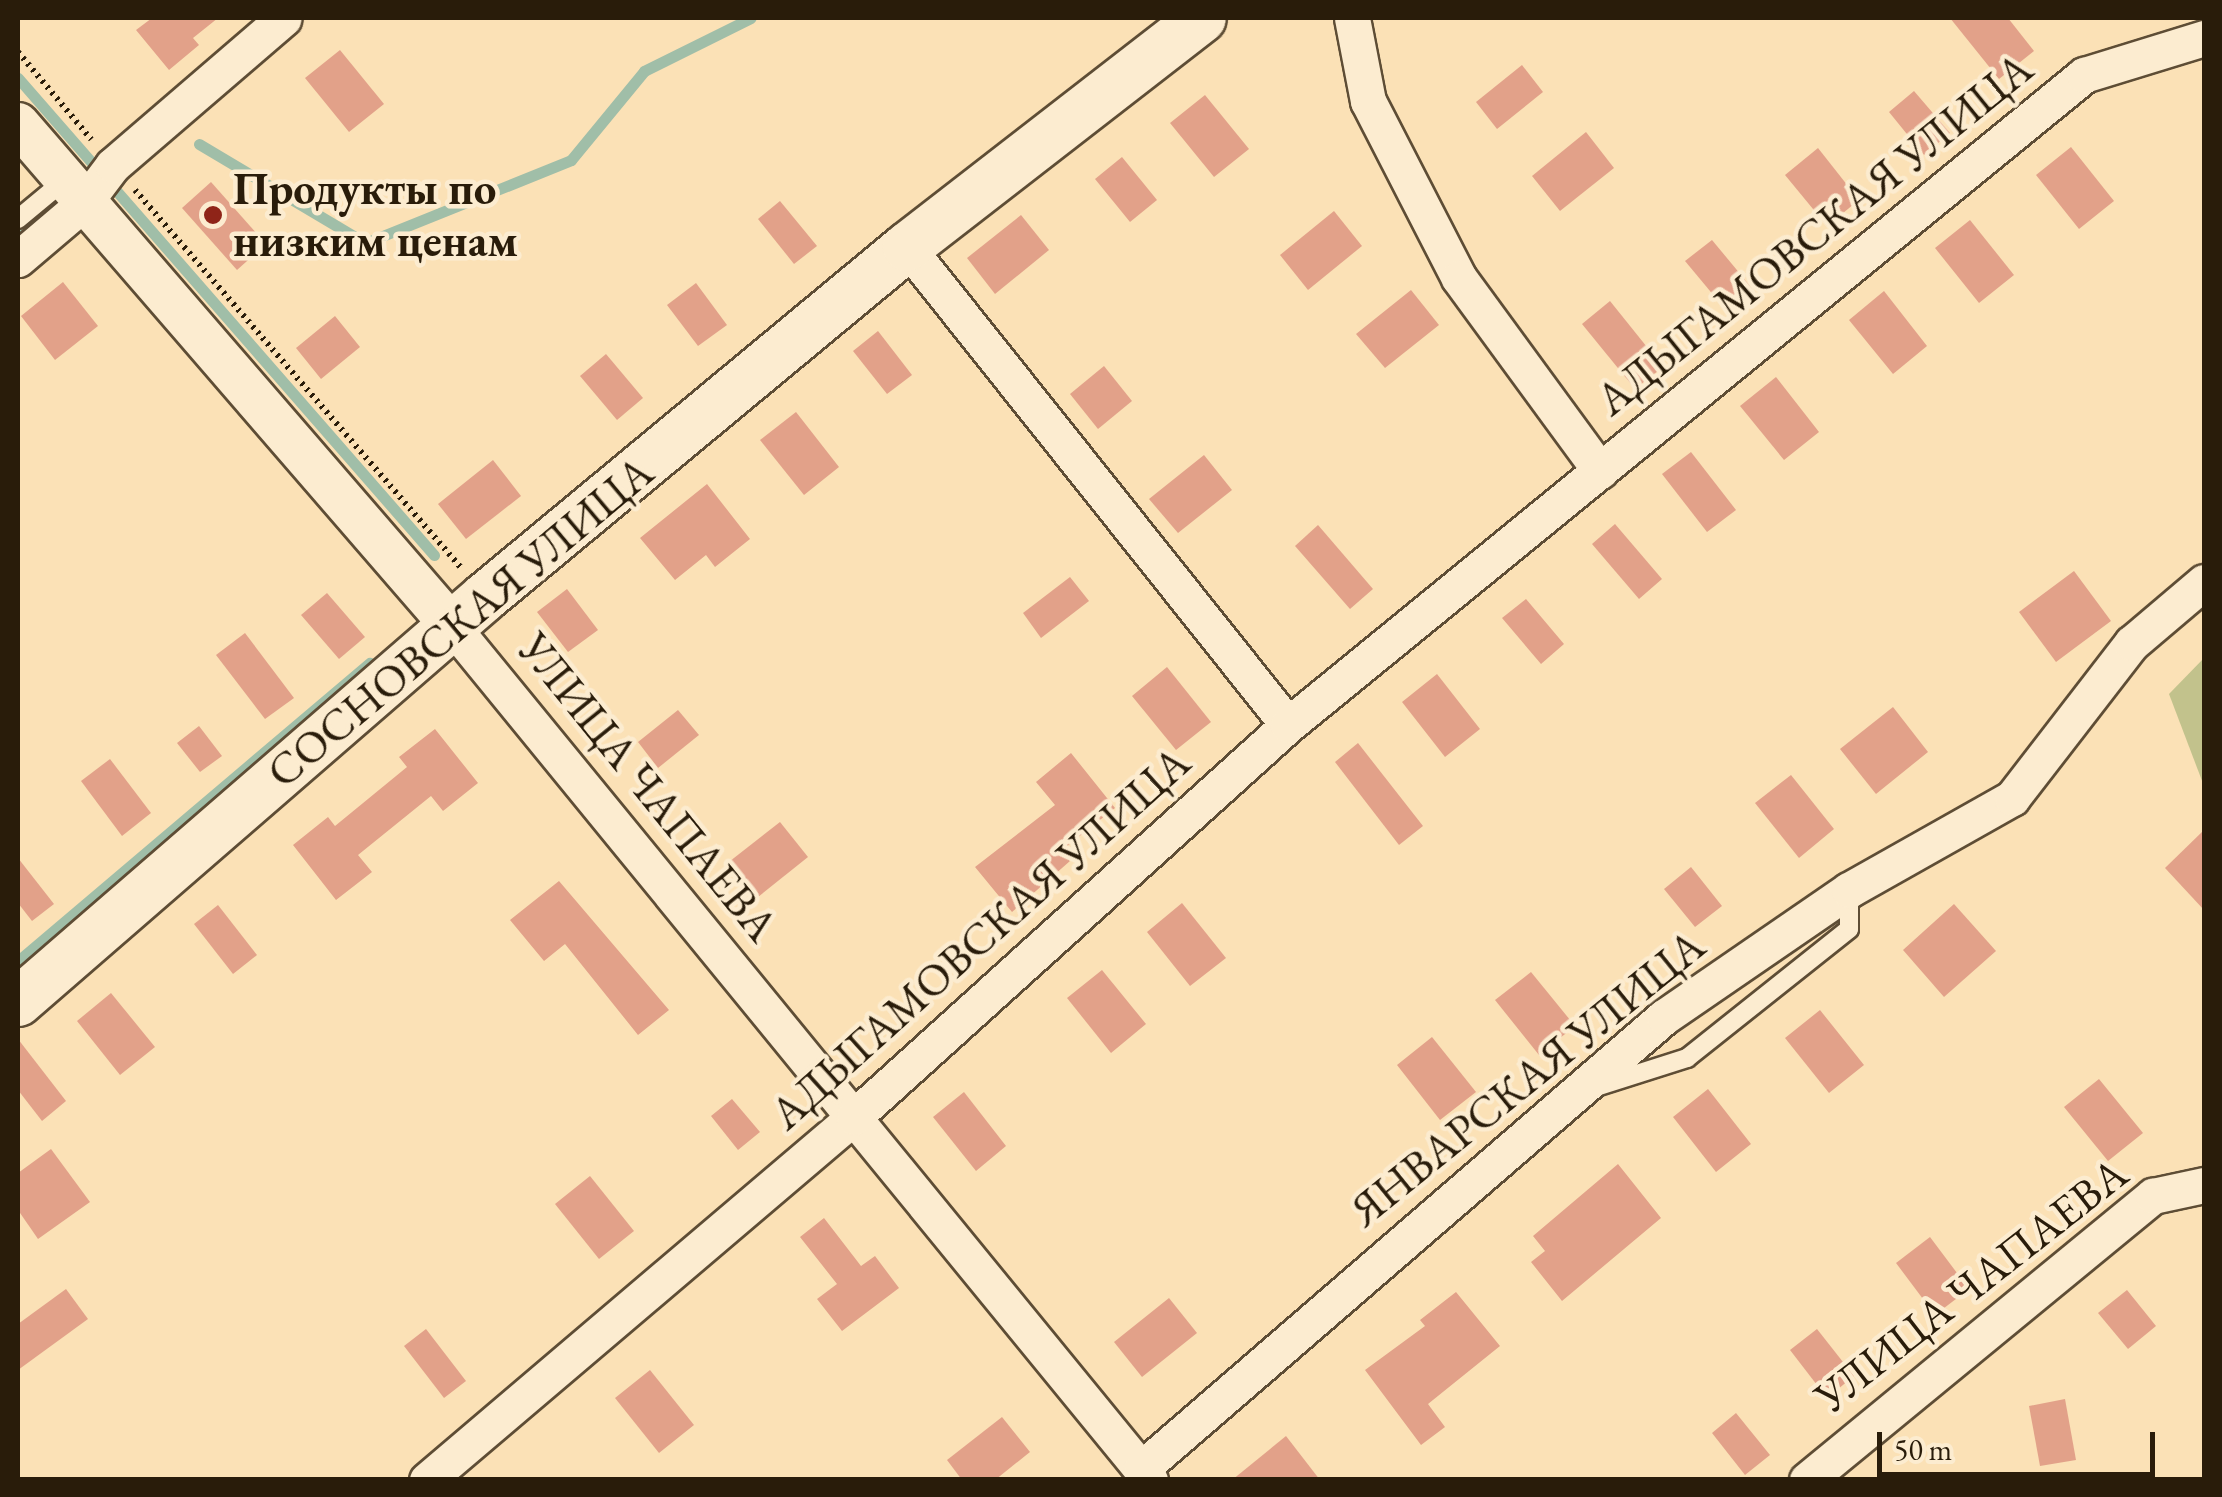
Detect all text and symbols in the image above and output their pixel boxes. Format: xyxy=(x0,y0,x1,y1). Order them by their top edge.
street label: АДЫГАМОВСКАЯ УЛИЦА xyxy=(1585,41,2043,427)
place label: Продукты по низким ценам xyxy=(233,162,518,268)
marker: Продукты по низким ценам xyxy=(202,204,224,226)
street label: СОСНОВСКАЯ УЛИЦА xyxy=(256,445,664,799)
street label: УЛИЦА ЧАПАЕВА xyxy=(507,622,789,952)
street label: АДЫГАМОВСКАЯ УЛИЦА xyxy=(759,735,1201,1141)
street label: ЯНВАРСКАЯ УЛИЦА xyxy=(1339,918,1715,1238)
street label: УЛИЦА ЧАПАЕВА xyxy=(1804,1146,2138,1424)
scale bar xyxy=(1882,1412,2160,1474)
text: 50 m xyxy=(1894,1430,1952,1469)

